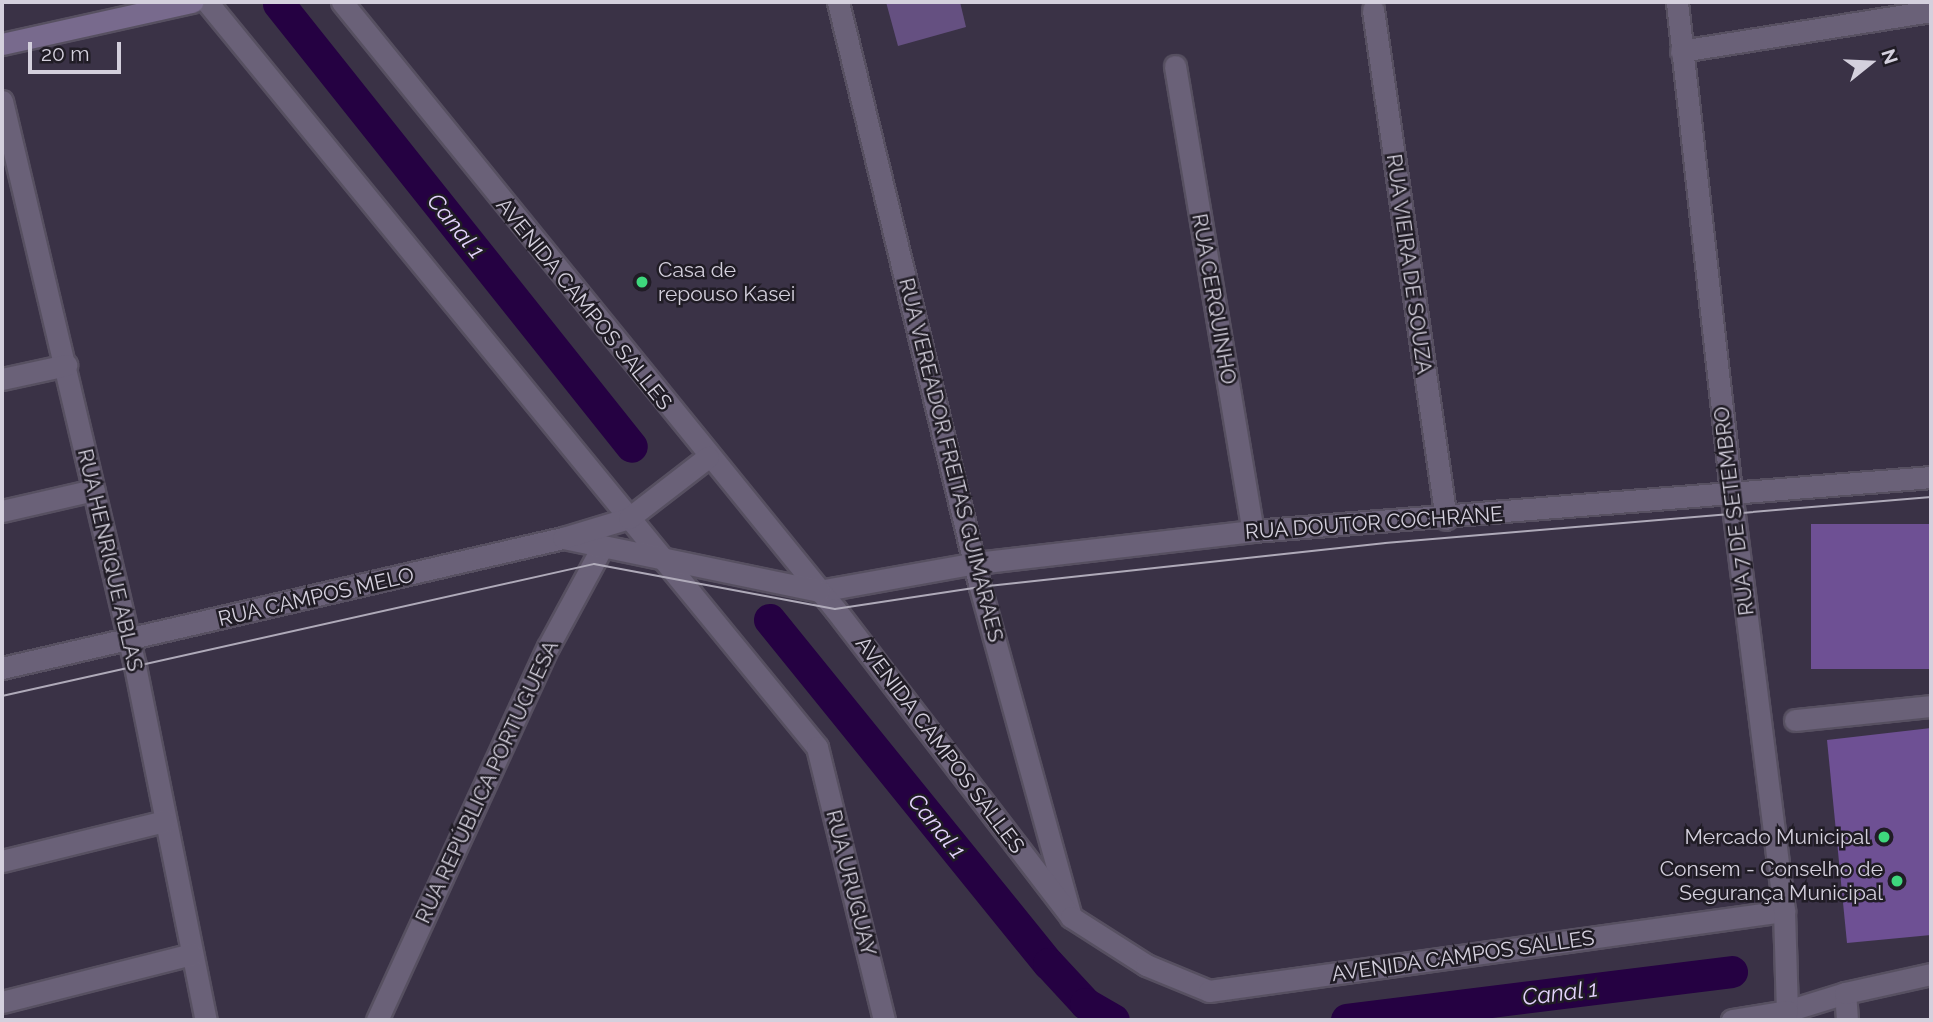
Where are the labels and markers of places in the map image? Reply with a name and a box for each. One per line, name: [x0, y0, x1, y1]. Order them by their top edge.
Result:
place label: Casa de repouso Kasei: [658, 257, 795, 307]
marker: Casa de repouso Kasei: [632, 272, 652, 292]
place label: Mercado Municipal: [1685, 824, 1870, 850]
marker: Mercado Municipal: [1876, 829, 1892, 845]
place label: Consem - Conselho de Segurança Municipal: [1660, 856, 1883, 906]
marker: Consem - Conselho de Segurança Municipal: [1889, 873, 1905, 889]

